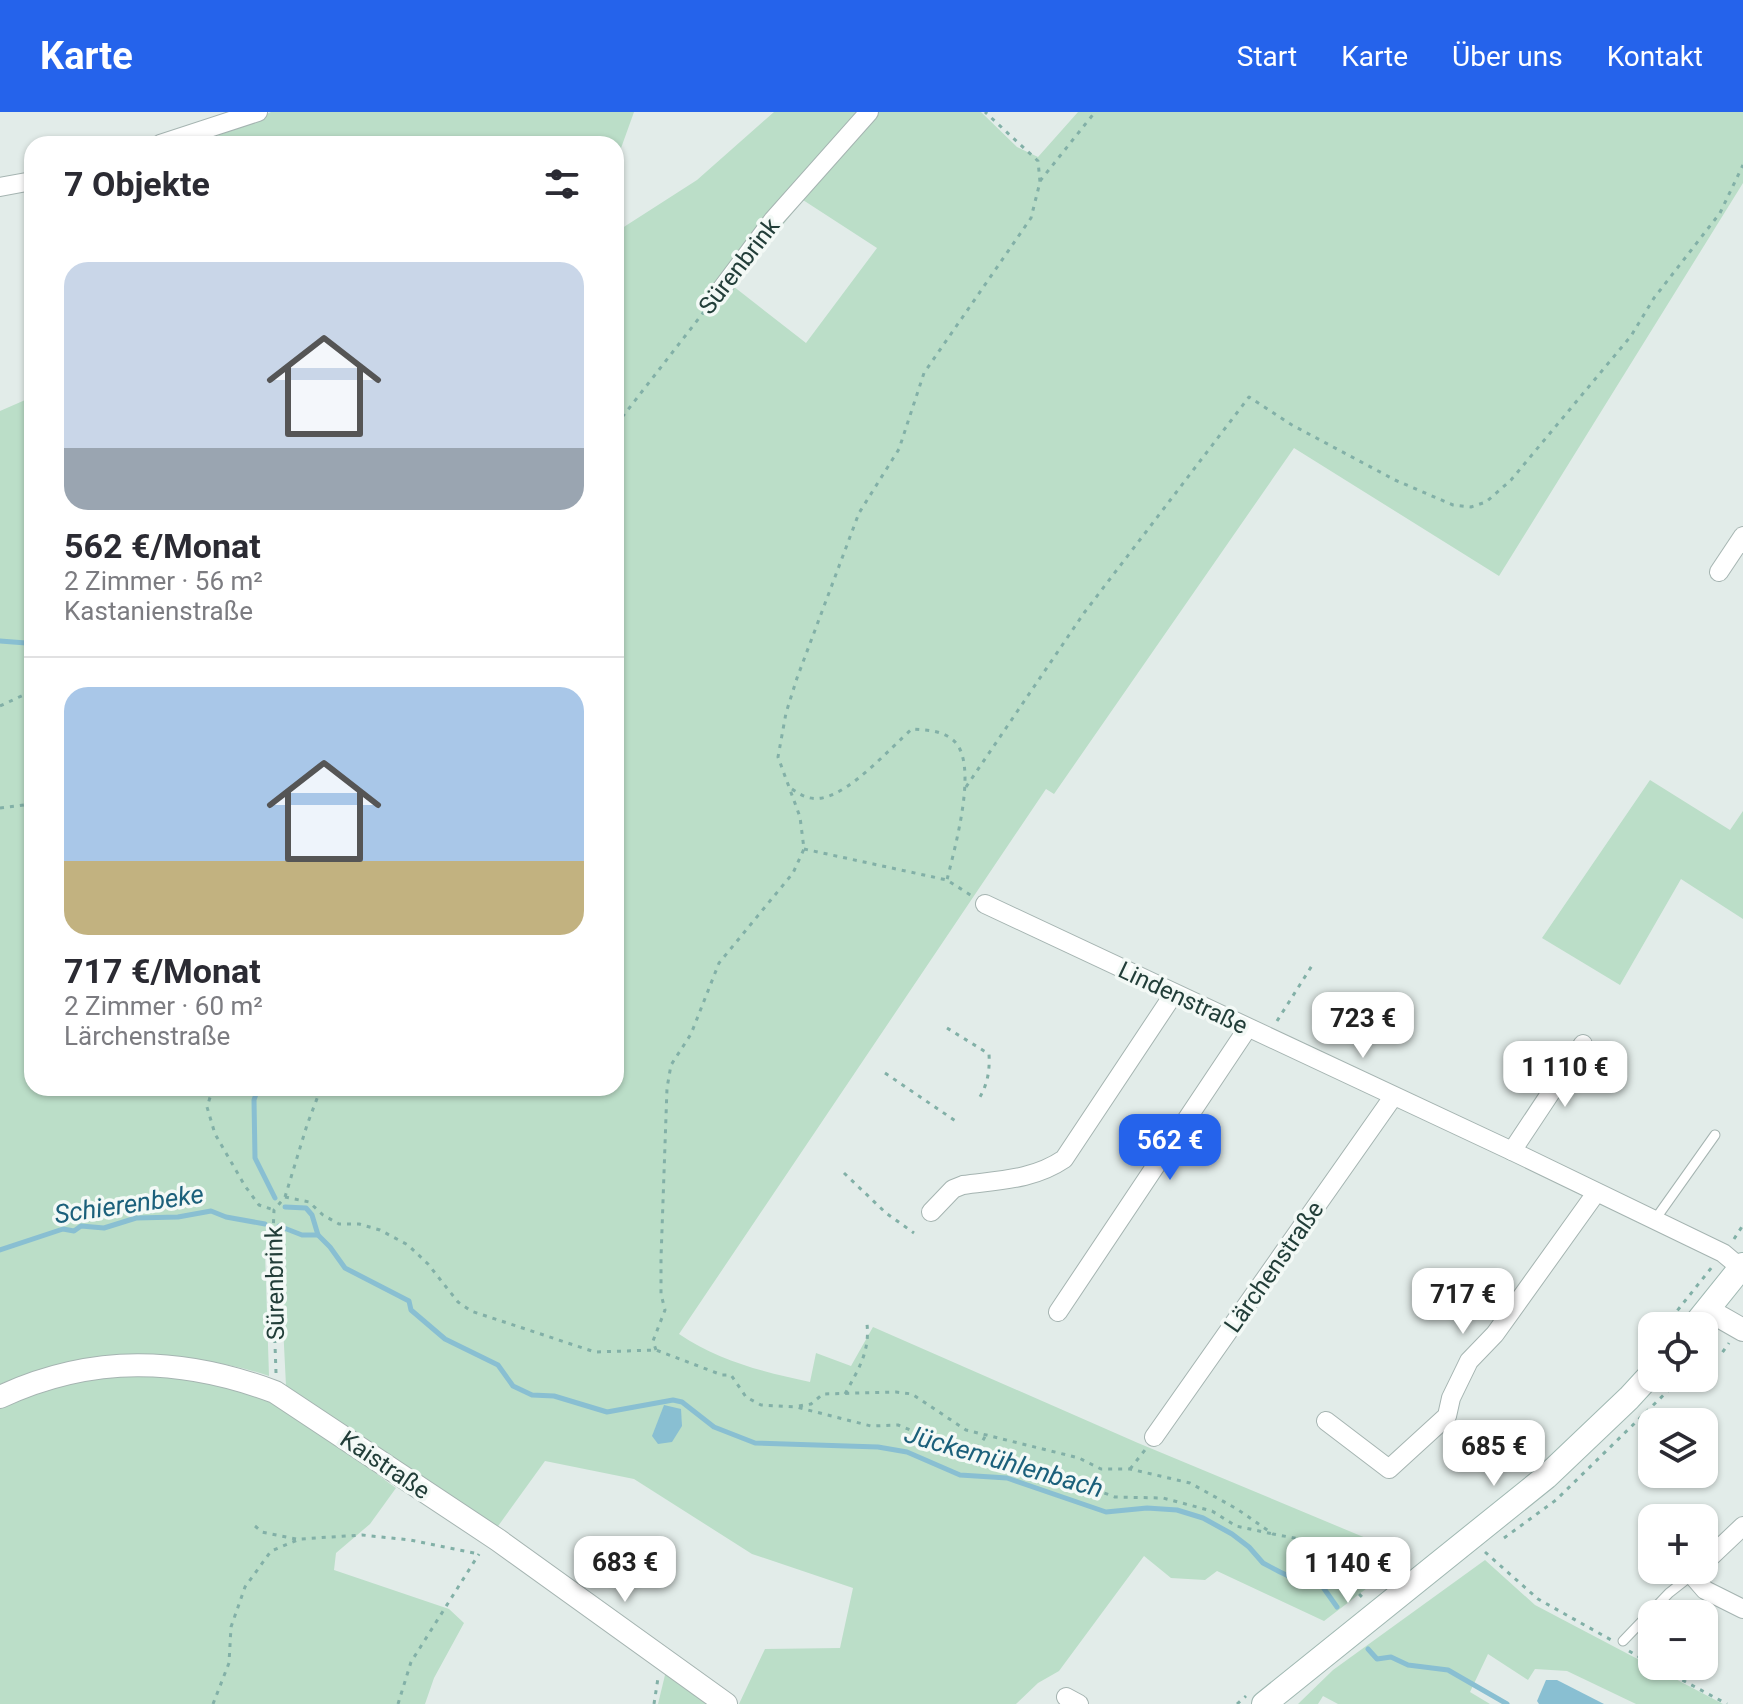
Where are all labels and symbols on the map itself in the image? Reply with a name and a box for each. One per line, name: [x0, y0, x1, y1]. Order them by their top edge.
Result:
street label: Sürenbrink: [693, 212, 786, 320]
street label: Lindenstraße: [1114, 956, 1252, 1040]
pin: 723 €: [1307, 992, 1419, 1060]
pin: 1 110 €: [1491, 1041, 1639, 1109]
pin: 562 €: [1114, 1114, 1226, 1182]
water label: Schierenbeke: [52, 1179, 206, 1229]
street label: Lärchenstraße: [1218, 1196, 1330, 1338]
street label: Sürenbrink: [260, 1225, 290, 1340]
pin: 717 €: [1407, 1268, 1519, 1336]
water label: Jückemühlenbach: [901, 1418, 1107, 1504]
pin: 685 €: [1438, 1420, 1550, 1488]
street label: Kaistraße: [335, 1425, 435, 1505]
pin: 683 €: [569, 1536, 681, 1604]
pin: 1 140 €: [1274, 1537, 1422, 1605]

